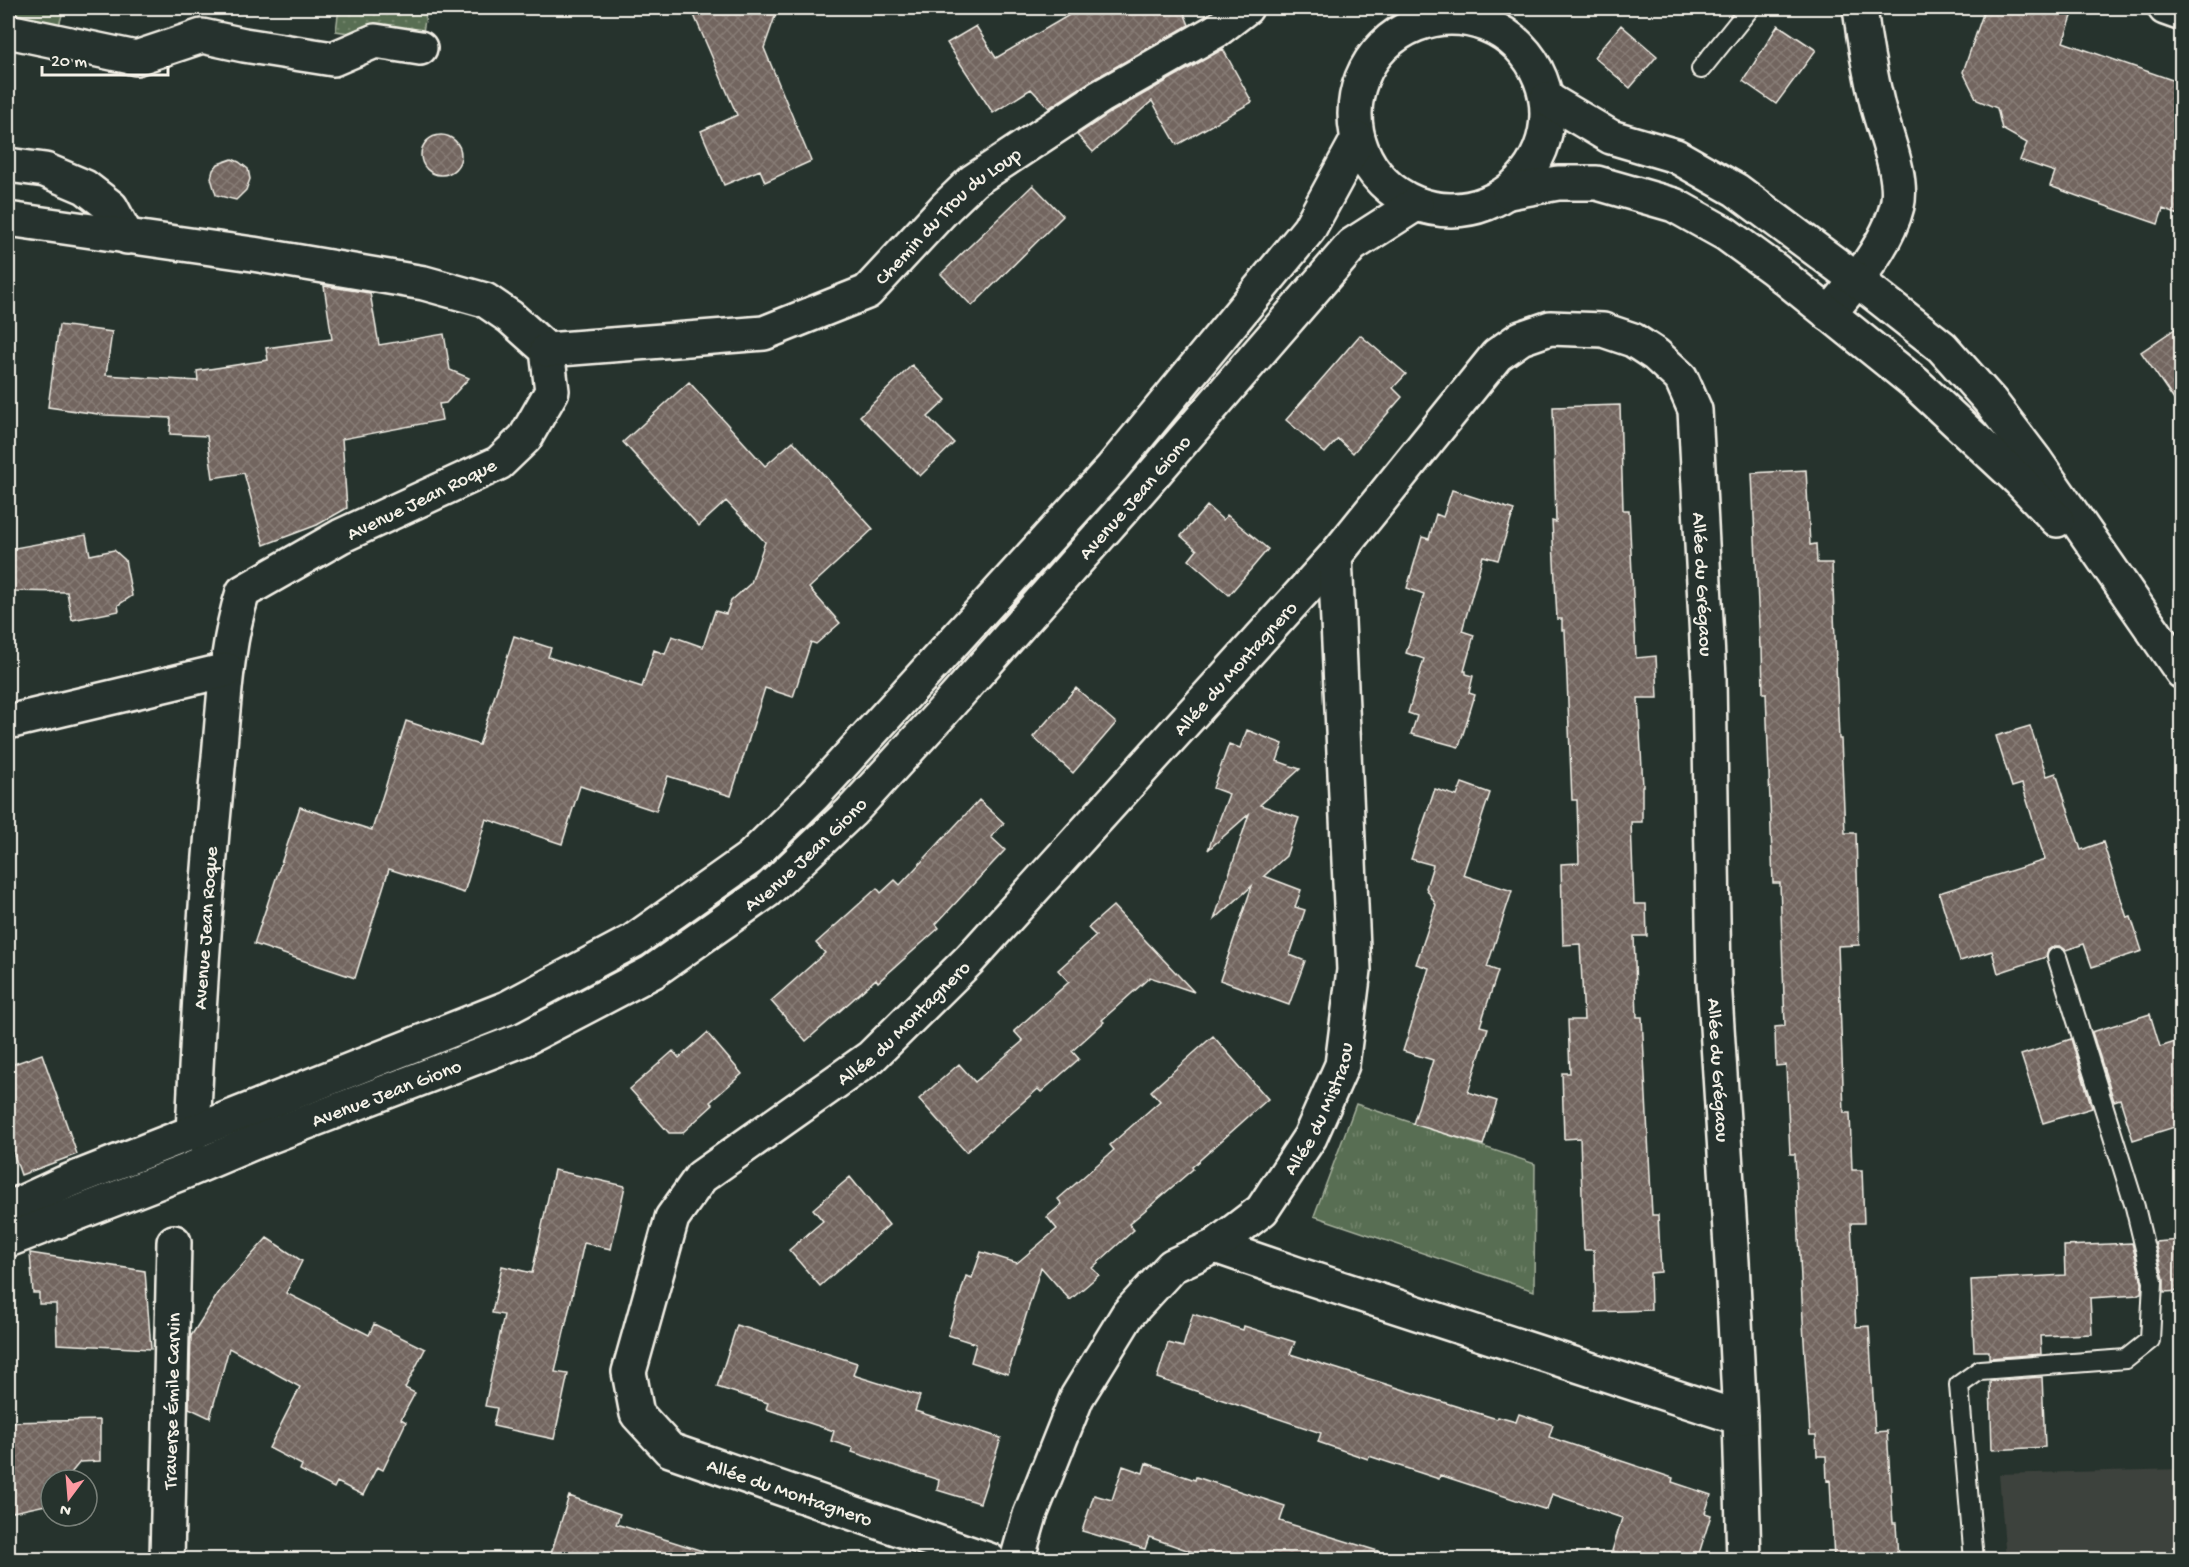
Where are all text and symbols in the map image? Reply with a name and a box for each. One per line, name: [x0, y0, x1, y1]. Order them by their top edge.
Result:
scale bar: [42, 39, 168, 77]
text: 20 m: [51, 52, 87, 73]
street label: Chemin du Trou du Loup: [871, 144, 1027, 291]
street label: Avenue Jean Giono: [1075, 432, 1197, 566]
street label: Avenue Jean Roque: [344, 455, 502, 547]
street label: Allée du Grégaou: [1685, 512, 1716, 658]
street label: Allée du Montagnero: [1170, 598, 1304, 742]
street label: Avenue Jean Giono: [741, 794, 874, 918]
street label: Avenue Jean Roque: [190, 845, 225, 1011]
street label: Allée du Montagnero: [834, 957, 977, 1092]
street label: Allée du Grégaou: [1700, 997, 1732, 1143]
street label: Allée du Mistraou: [1280, 1041, 1360, 1181]
street label: Avenue Jean Giono: [309, 1056, 465, 1134]
street label: Traverse Émile Carvin: [161, 1312, 187, 1491]
street label: Allée du Montagnero: [703, 1455, 875, 1533]
north arrow: [39, 1468, 99, 1528]
text: N: [58, 1498, 73, 1520]

